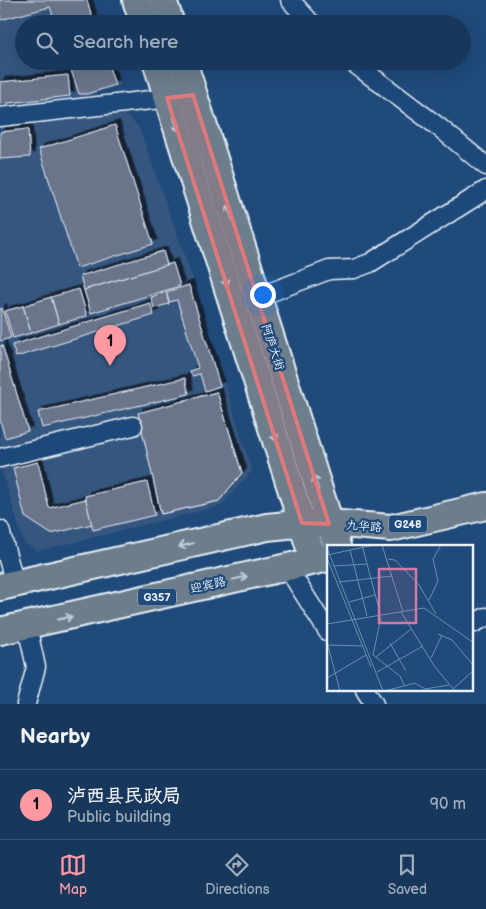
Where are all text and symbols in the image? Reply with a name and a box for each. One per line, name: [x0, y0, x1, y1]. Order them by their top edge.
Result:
search box: [15, 15, 471, 70]
icon: search: [33, 29, 61, 57]
text: Search here: [73, 31, 178, 54]
one-way arrow: [171, 116, 181, 132]
one-way arrow: [225, 204, 235, 220]
one-way arrow: [220, 271, 230, 287]
your location: [250, 282, 276, 308]
street label: 阿庐大街: [258, 322, 287, 372]
pin: 1: [94, 325, 126, 366]
one-way arrow: [270, 426, 279, 442]
one-way arrow: [311, 476, 321, 492]
road number: G248: [389, 516, 427, 532]
street label: 九华路: [345, 518, 382, 535]
one-way arrow: [178, 541, 194, 550]
inset map: [327, 545, 474, 692]
one-way arrow: [232, 573, 248, 582]
street label: 迎宾路: [189, 574, 227, 597]
road number: G357: [138, 588, 176, 606]
one-way arrow: [56, 613, 72, 622]
text: Nearby: [20, 724, 90, 749]
text: 泸西县民政局: [67, 785, 181, 808]
text: 1: [33, 795, 39, 814]
text: 90 m: [430, 795, 466, 814]
text: Public building: [67, 808, 171, 827]
tab: Map: [59, 851, 87, 898]
tab: Directions: [205, 851, 270, 898]
tab: Saved: [388, 851, 427, 898]

